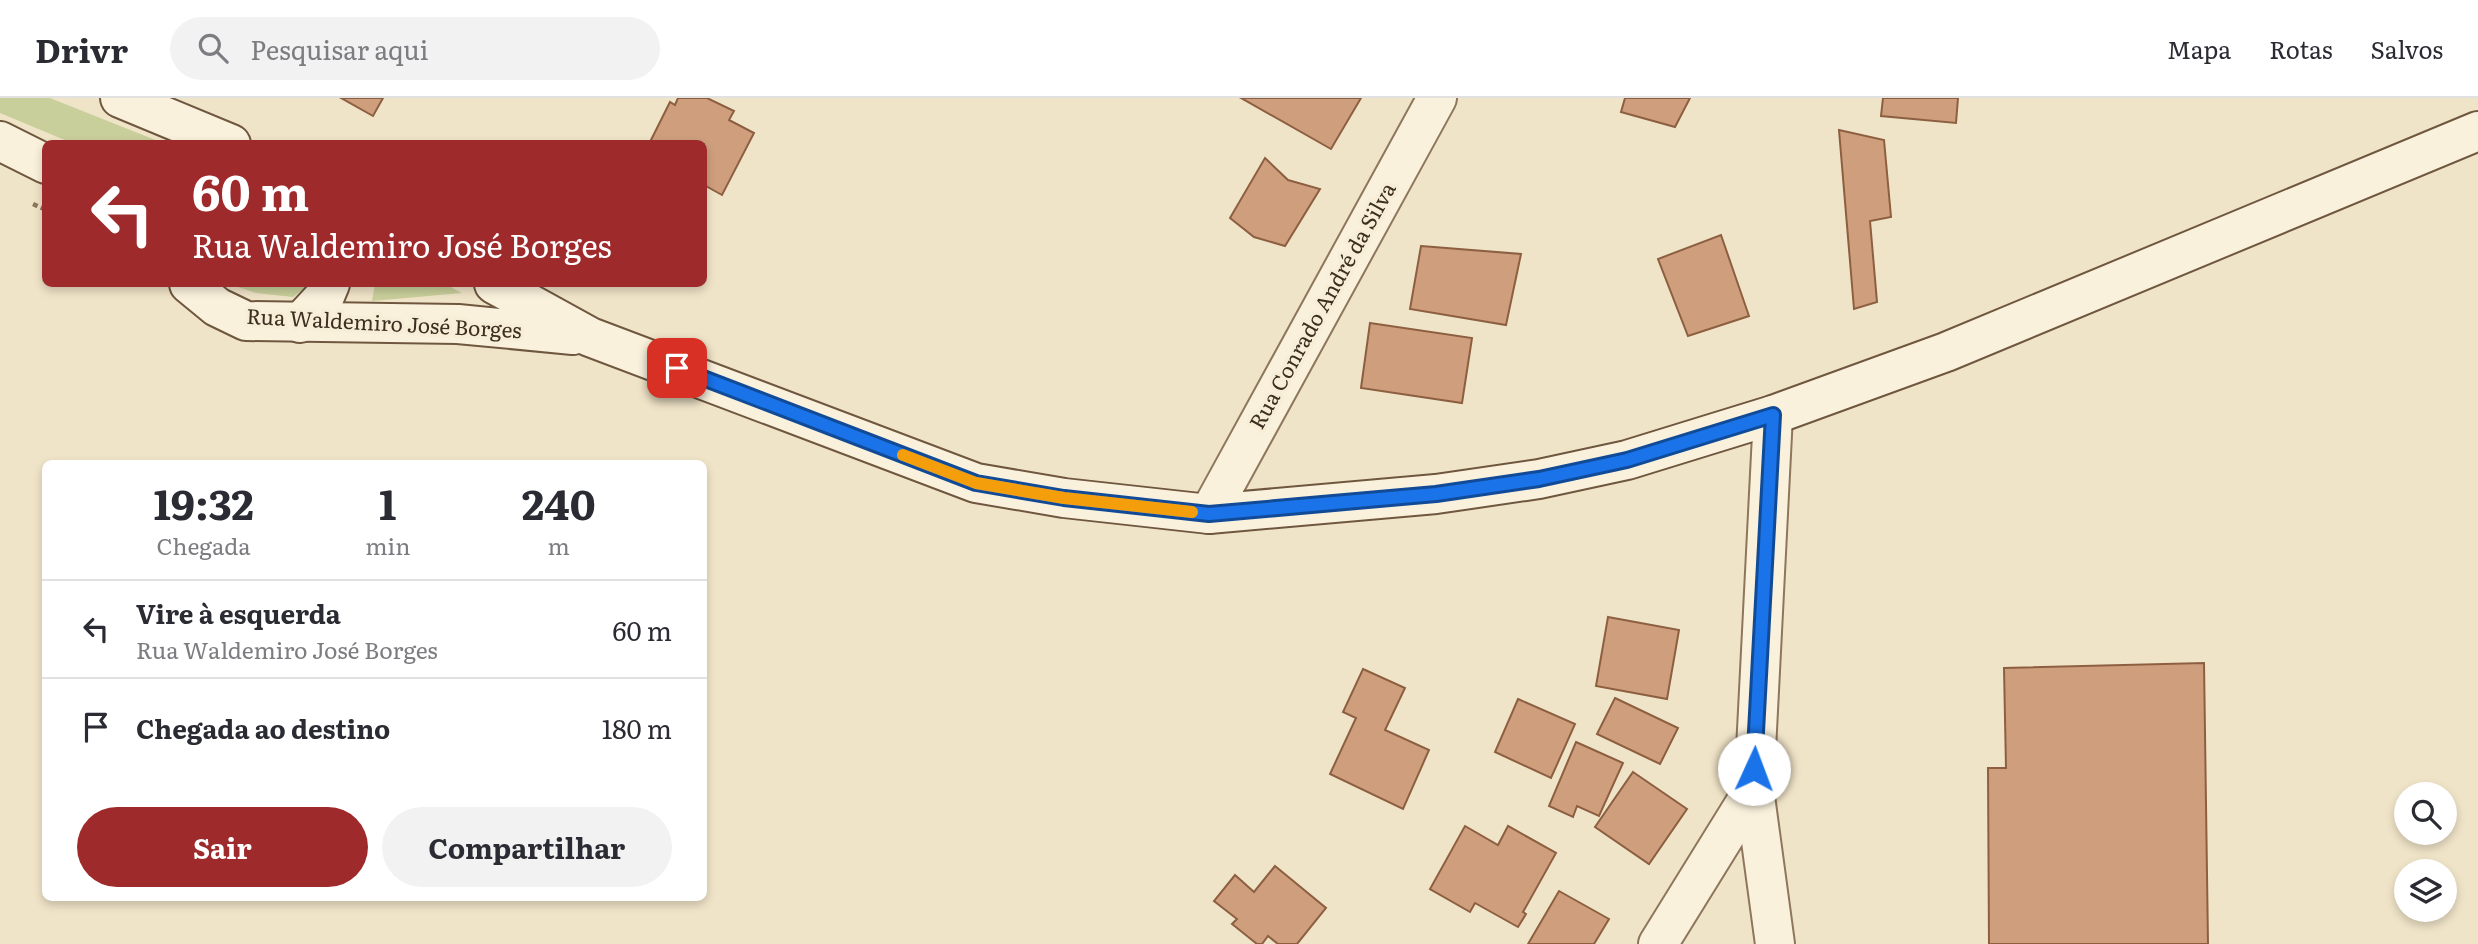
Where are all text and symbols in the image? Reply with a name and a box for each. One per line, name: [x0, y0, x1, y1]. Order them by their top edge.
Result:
search box: [170, 17, 660, 80]
text: Drivr: [35, 24, 128, 73]
icon: search: [194, 29, 232, 67]
text: Pesquisar aqui: [250, 29, 429, 68]
text: Mapa: [2167, 31, 2231, 66]
text: Rotas: [2269, 31, 2333, 66]
text: Salvos: [2371, 31, 2443, 66]
text: 60 m: [192, 153, 309, 226]
icon: left: [77, 168, 168, 259]
street label: Rua Conrado André da Silva: [1240, 175, 1402, 434]
text: Rua Waldemiro José Borges: [192, 220, 612, 268]
street label: Rua Waldemiro José Borges: [246, 299, 523, 344]
pin: [647, 338, 707, 398]
icon: arrive: [658, 349, 696, 387]
text: 19:32: [153, 471, 254, 533]
text: 1: [379, 471, 396, 533]
text: 240: [522, 471, 596, 533]
text: Chegada: [156, 528, 251, 562]
text: min: [365, 528, 410, 562]
text: m: [548, 528, 570, 562]
text: Vire à esquerda: [136, 593, 341, 632]
icon: left: [77, 610, 115, 648]
text: 60 m: [613, 610, 672, 649]
text: Rua Waldemiro José Borges: [136, 632, 438, 666]
icon: arrive: [77, 708, 115, 746]
text: Chegada ao destino: [136, 708, 390, 747]
text: 180 m: [602, 708, 672, 747]
position arrow: [1717, 732, 1791, 806]
map controls: [2394, 782, 2457, 922]
button: search: [2394, 782, 2457, 845]
button: Sair: [77, 807, 368, 887]
button: Compartilhar: [382, 807, 672, 887]
button: layers: [2394, 859, 2457, 922]

